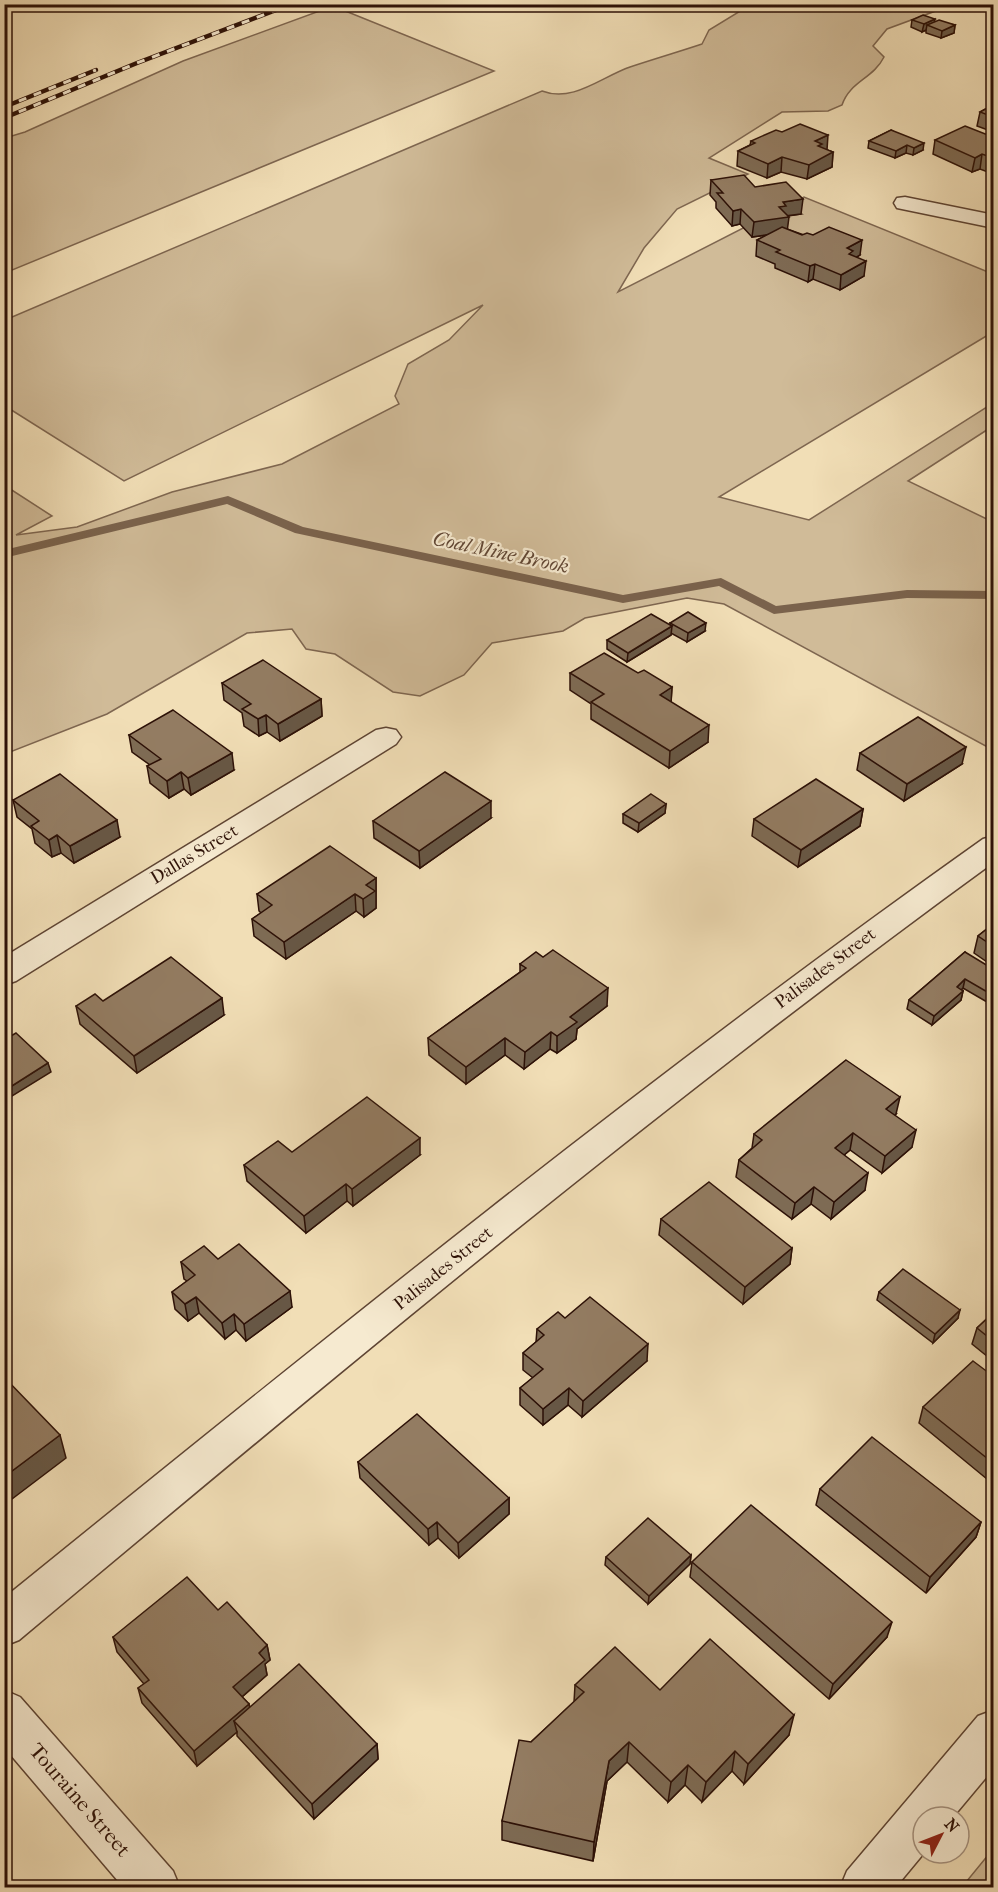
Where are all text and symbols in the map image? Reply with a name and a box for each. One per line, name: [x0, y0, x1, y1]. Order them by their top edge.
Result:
water label: Coal Mine Brook: [431, 527, 571, 578]
street label: Dallas Street: [147, 820, 242, 889]
street label: Palisades Street: [771, 923, 880, 1013]
street label: Palisades Street: [390, 1222, 497, 1315]
street label: Touraine Street: [24, 1739, 136, 1862]
north arrow: [911, 1805, 971, 1865]
text: N: [941, 1814, 963, 1837]

